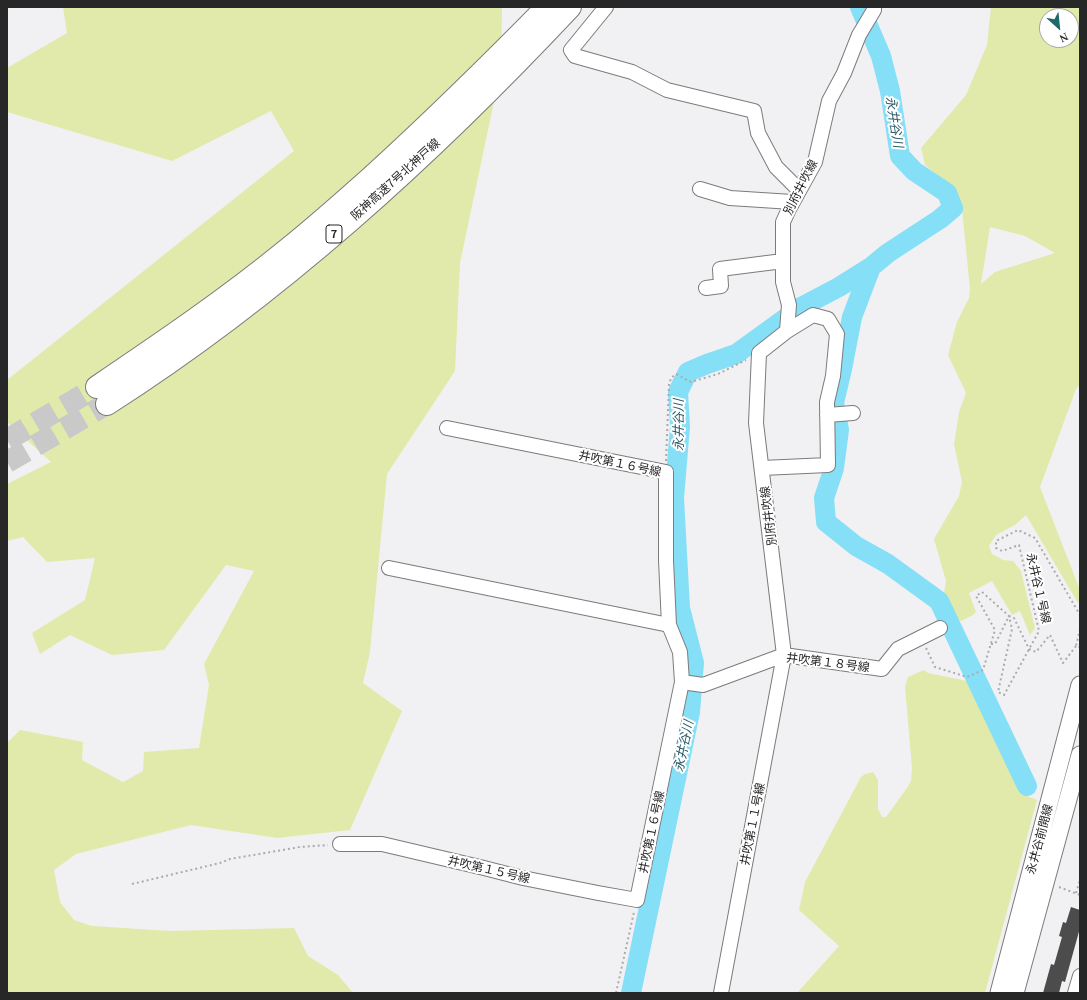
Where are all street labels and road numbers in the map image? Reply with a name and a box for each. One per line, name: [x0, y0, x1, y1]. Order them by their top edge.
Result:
street label: 阪神高速7号北神戸線: [348, 135, 442, 223]
street label: 別府井吹線: [780, 157, 820, 217]
road number: 7: [326, 225, 342, 243]
street label: 井吹第１６号線: [577, 447, 663, 479]
street label: 別府井吹線: [757, 485, 779, 547]
street label: 永井谷１号線: [1024, 551, 1054, 625]
street label: 井吹第１８号線: [785, 650, 871, 674]
street label: 井吹第１１号線: [737, 781, 767, 867]
street label: 井吹第１６号線: [635, 789, 667, 875]
street label: 永井谷前開線: [1023, 802, 1055, 876]
street label: 井吹第１５号線: [446, 853, 532, 885]

